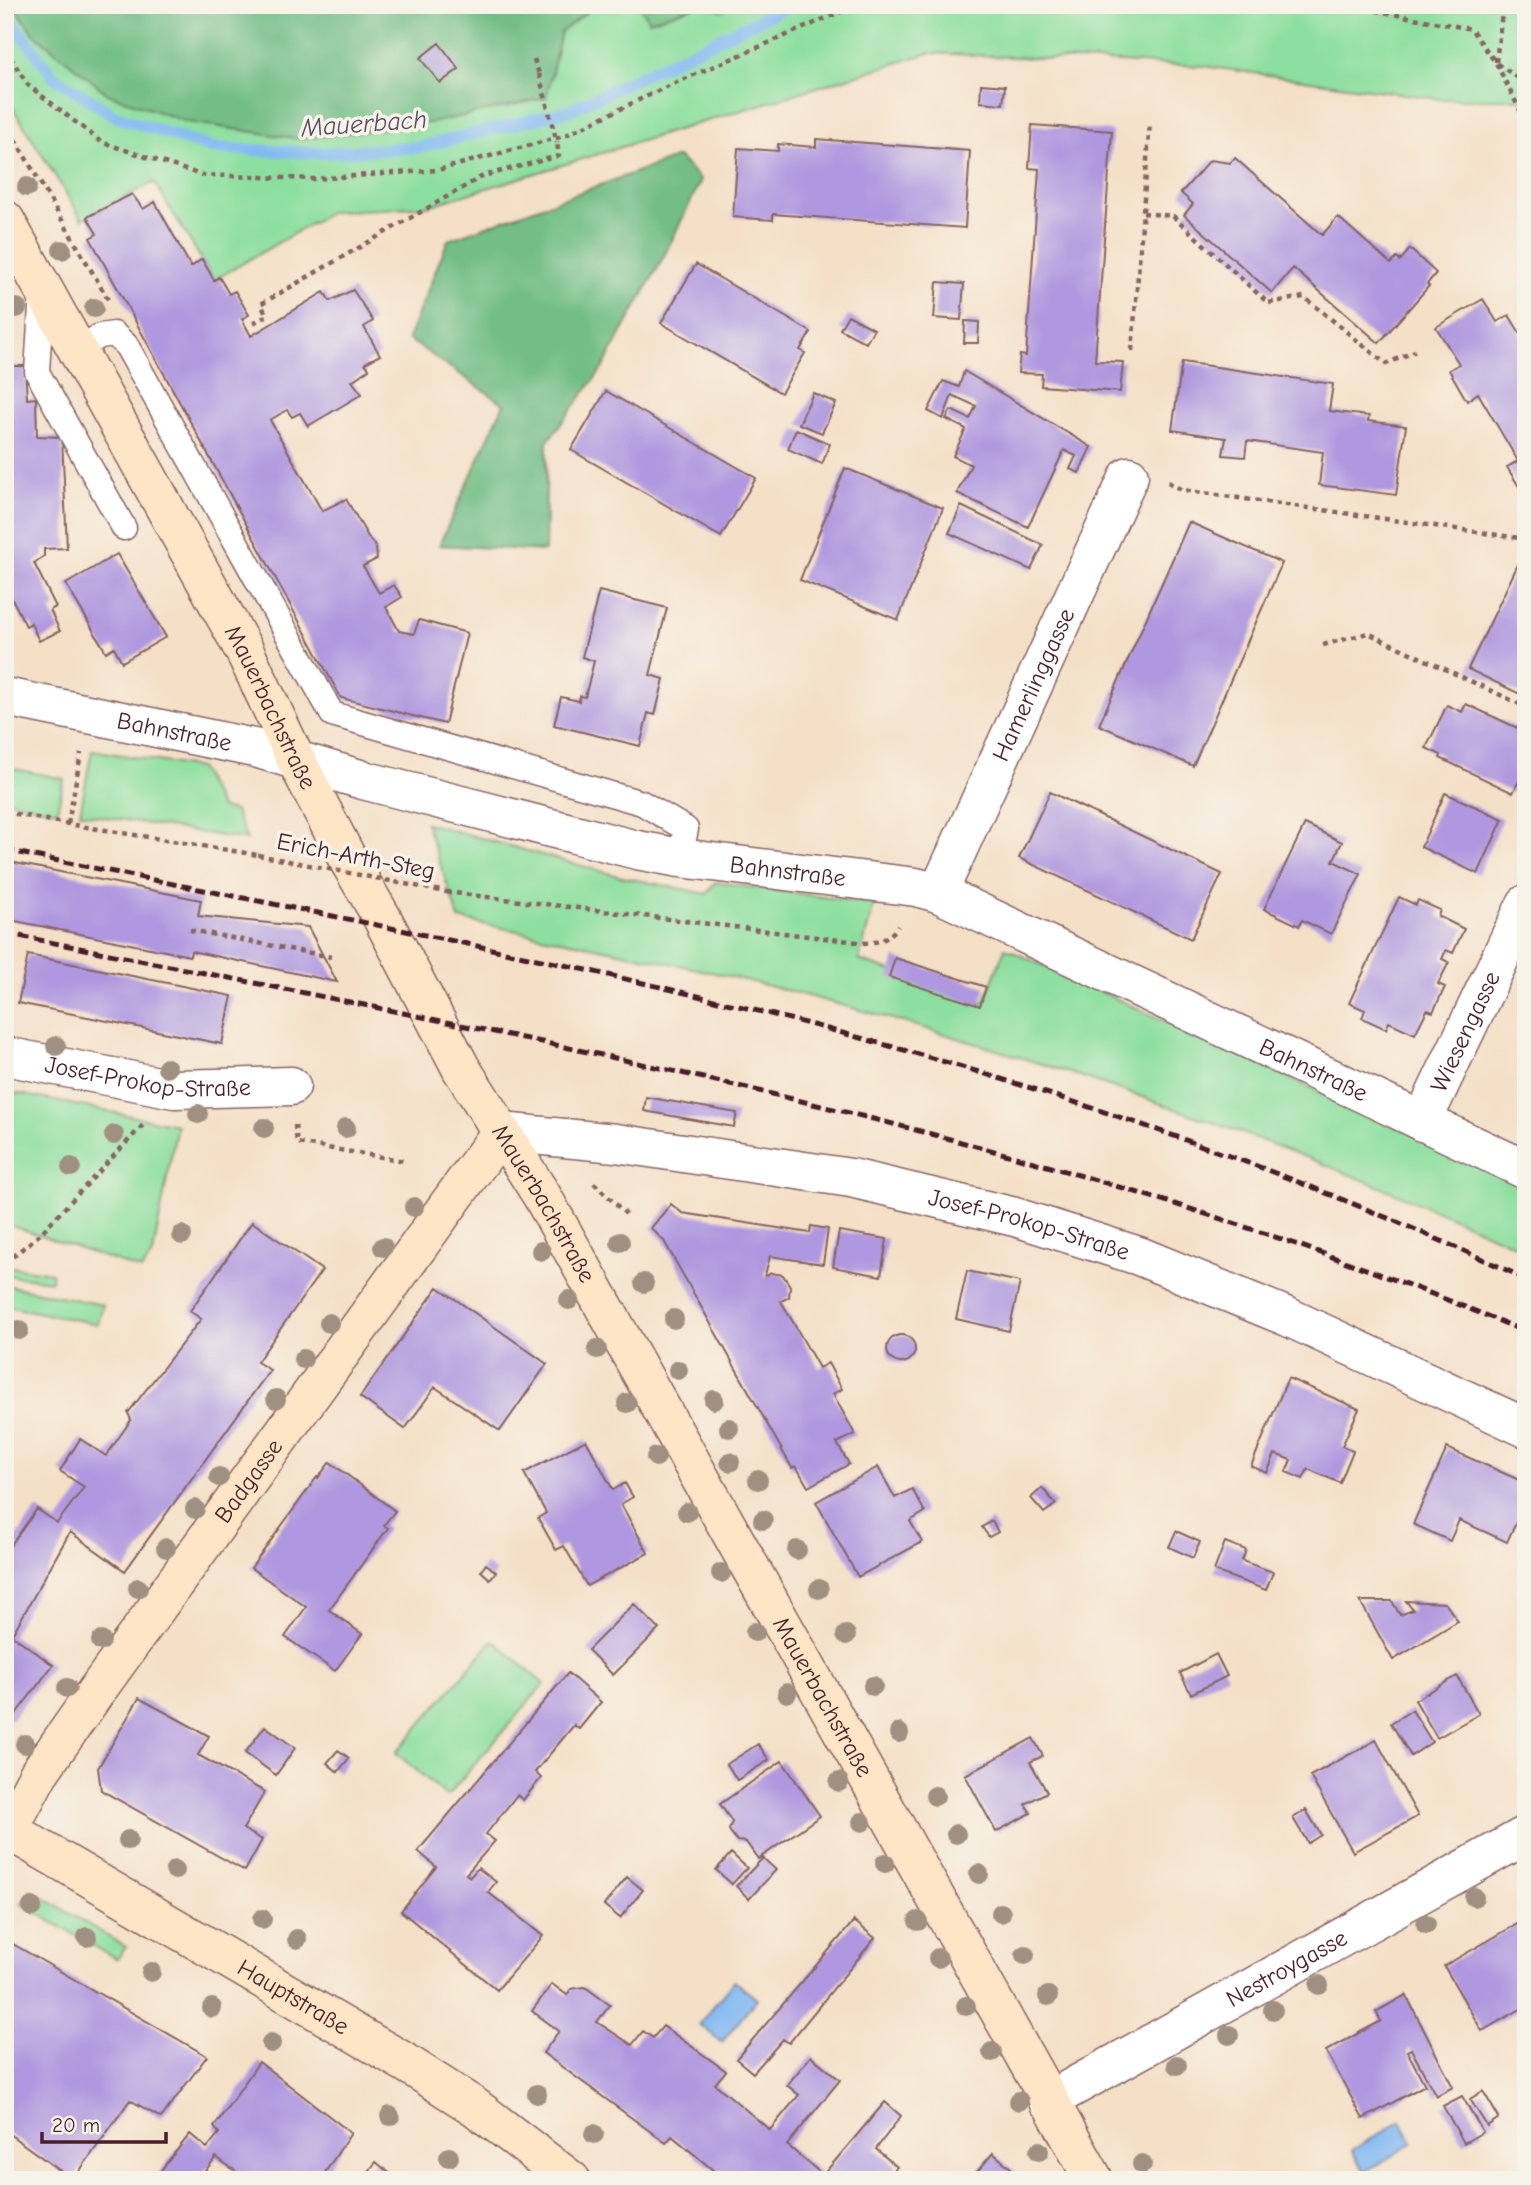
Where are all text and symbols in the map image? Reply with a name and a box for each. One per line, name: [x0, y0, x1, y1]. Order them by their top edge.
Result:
water label: Mauerbach: [299, 105, 428, 143]
street label: Hamerlinggasse: [986, 604, 1080, 766]
street label: Mauerbachstraße: [219, 620, 323, 794]
street label: Bahnstraße: [115, 706, 234, 757]
street label: Erich-Arth-Steg: [275, 827, 437, 885]
street label: Bahnstraße: [728, 850, 847, 892]
street label: Wiesengasse: [1424, 967, 1506, 1097]
street label: Bahnstraße: [1255, 1032, 1372, 1107]
street label: Josef-Prokop-Straße: [43, 1050, 251, 1103]
street label: Mauerbachstraße: [486, 1119, 602, 1287]
street label: Josef-Prokop-Straße: [926, 1183, 1133, 1266]
street label: Badgasse: [209, 1433, 288, 1528]
street label: Mauerbachstraße: [767, 1612, 879, 1782]
street label: Nestroygasse: [1221, 1923, 1352, 2013]
street label: Hauptstraße: [232, 1953, 354, 2040]
scale bar: [42, 2101, 166, 2145]
text: 20 m: [52, 2113, 100, 2137]

